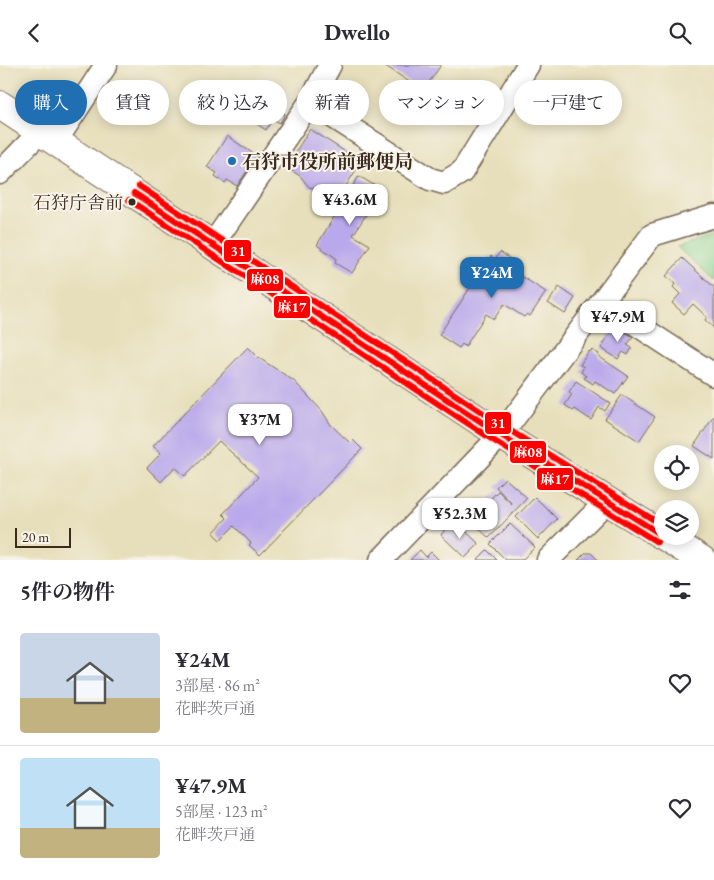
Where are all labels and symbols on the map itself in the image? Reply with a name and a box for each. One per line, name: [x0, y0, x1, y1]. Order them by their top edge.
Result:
place label: 石狩市役所前郵便局: [242, 149, 413, 174]
marker: 石狩市役所前郵便局: [226, 155, 238, 167]
pin: ¥43.6M: [309, 184, 391, 226]
place label: 石狩庁舎前: [33, 191, 123, 214]
marker: 石狩庁舎前: [127, 197, 137, 207]
line badge: 31: [223, 239, 252, 263]
text: 31: [231, 242, 245, 260]
pin: ¥24M: [462, 257, 522, 299]
line badge: 麻08: [246, 268, 284, 292]
text: 麻08: [251, 270, 279, 288]
line badge: 麻17: [273, 295, 311, 319]
text: 麻17: [278, 298, 307, 316]
pin: ¥47.9M: [577, 301, 659, 343]
pin: ¥37M: [230, 403, 290, 446]
line badge: 31: [484, 411, 512, 435]
text: 31: [491, 414, 505, 432]
line badge: 麻08: [509, 440, 547, 464]
text: 麻08: [514, 443, 542, 461]
line badge: 麻17: [536, 467, 574, 491]
text: 麻17: [541, 470, 570, 488]
pin: ¥52.3M: [419, 497, 501, 540]
scale bar: [15, 525, 71, 548]

